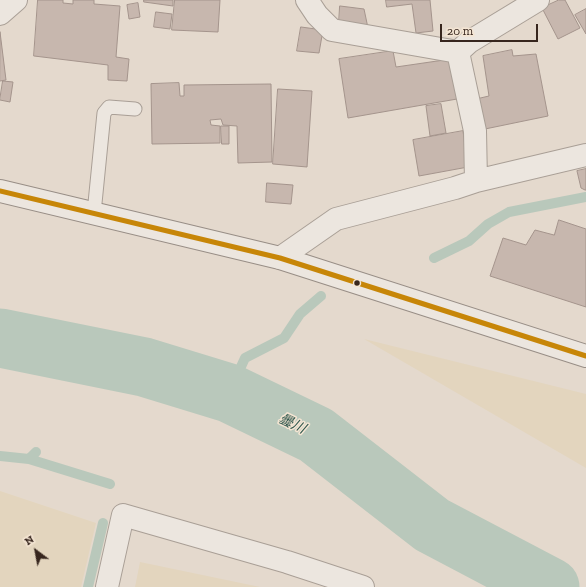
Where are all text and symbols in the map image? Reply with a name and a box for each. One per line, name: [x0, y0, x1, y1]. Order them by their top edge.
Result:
scale bar: [442, 16, 540, 42]
text: 20 m: [447, 24, 473, 38]
unlabelled marker: [352, 278, 362, 288]
water label: 曇川: [276, 410, 308, 438]
north arrow: [16, 531, 56, 571]
text: N: [22, 533, 36, 548]

